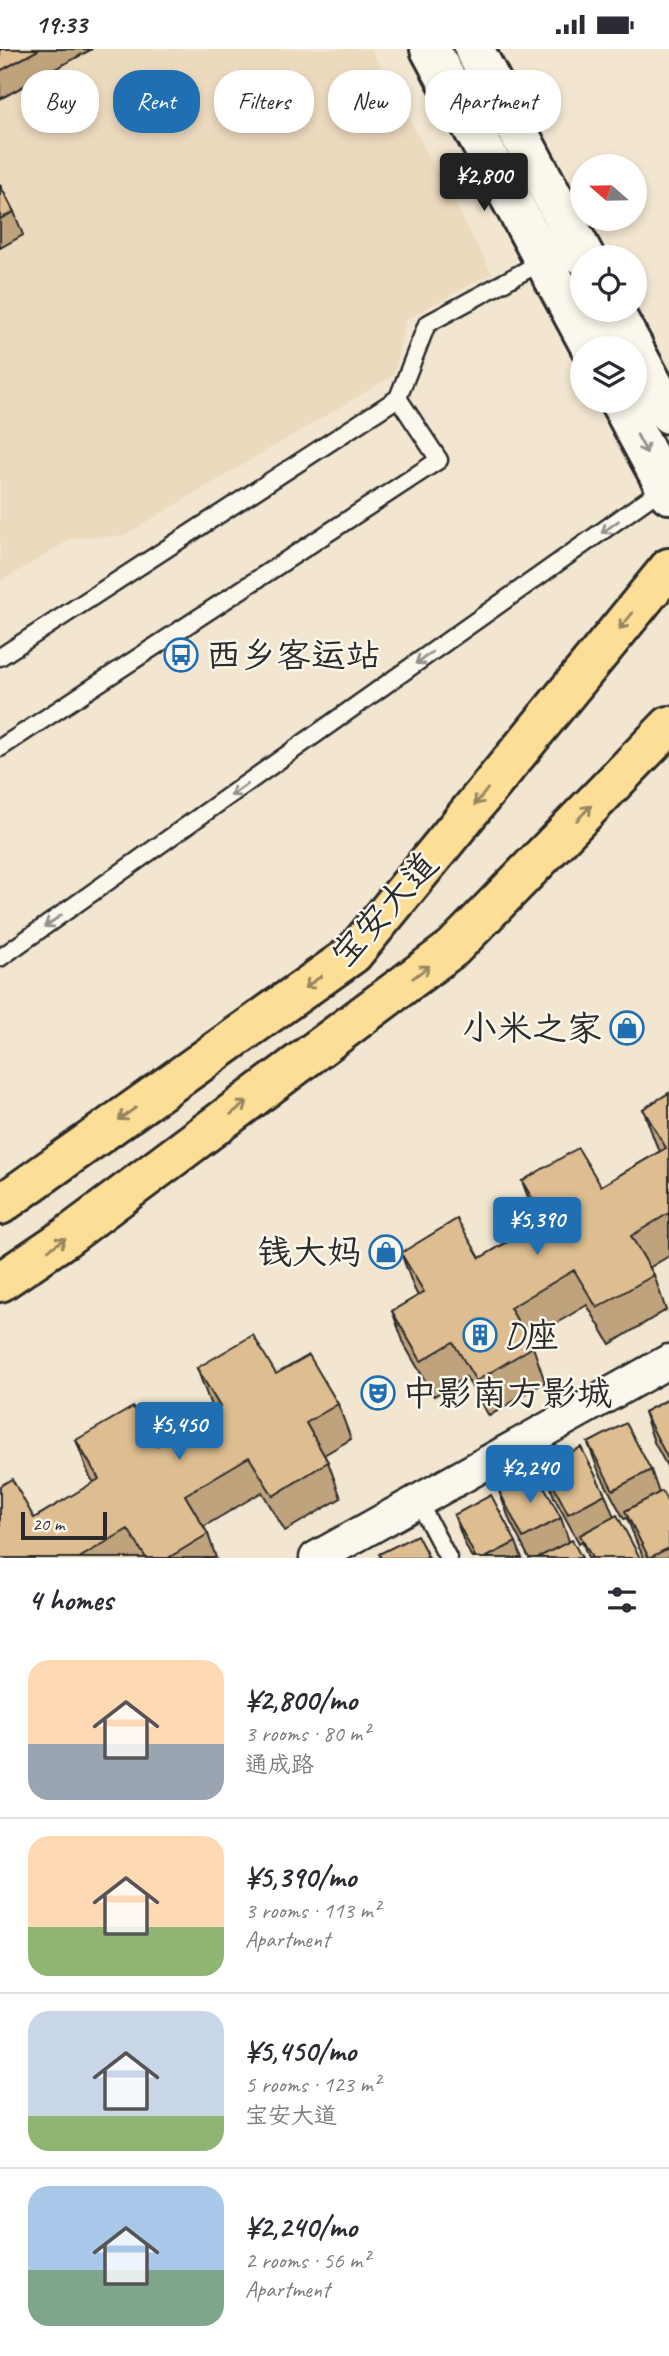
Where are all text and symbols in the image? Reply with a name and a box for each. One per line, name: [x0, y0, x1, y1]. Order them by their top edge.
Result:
text: 19:33: [35, 8, 87, 41]
chip: Buy: [21, 70, 99, 133]
chip: Rent: [113, 70, 200, 133]
chip: Filters: [214, 70, 314, 133]
chip: New: [328, 70, 411, 133]
chip: Apartment: [425, 70, 561, 133]
pin: ¥2,800: [427, 153, 541, 213]
north arrow: [570, 154, 648, 231]
map controls: [570, 154, 647, 413]
text: ¥2,800: [456, 161, 512, 190]
button: locate: [570, 245, 647, 322]
button: layers: [570, 336, 647, 413]
one-way arrow: [635, 433, 649, 453]
one-way arrow: [601, 520, 620, 534]
one-way arrow: [618, 612, 633, 630]
place label: 西乡客运站: [206, 633, 381, 678]
bus stop icon: 西乡客运站: [162, 636, 200, 674]
one-way arrow: [415, 651, 434, 665]
one-way arrow: [230, 783, 249, 797]
one-way arrow: [474, 787, 489, 805]
one-way arrow: [576, 805, 593, 822]
street label: 宝安大道: [321, 842, 448, 976]
one-way arrow: [44, 914, 63, 928]
one-way arrow: [412, 964, 430, 979]
one-way arrow: [304, 975, 323, 989]
place label: 小米之家: [462, 1006, 602, 1051]
shop icon: 小米之家: [608, 1009, 646, 1047]
one-way arrow: [229, 1100, 248, 1115]
one-way arrow: [118, 1107, 137, 1121]
pin: ¥5,390: [480, 1197, 594, 1257]
text: ¥5,390: [509, 1205, 565, 1234]
place label: 钱大妈: [257, 1230, 362, 1275]
shop icon: 钱大妈: [367, 1233, 405, 1271]
one-way arrow: [47, 1236, 66, 1251]
place label: D座: [504, 1313, 559, 1358]
building icon: D座: [461, 1316, 499, 1354]
place label: 中影南方影城: [402, 1371, 612, 1416]
theatre icon: 中影南方影城: [359, 1374, 397, 1412]
pin: ¥5,450: [122, 1403, 236, 1462]
text: ¥5,450: [151, 1410, 207, 1439]
pin: ¥2,240: [473, 1445, 587, 1505]
text: ¥2,240: [502, 1453, 558, 1482]
scale bar: [21, 1509, 107, 1541]
text: 20 m: [32, 1512, 64, 1536]
text: 4 homes: [28, 1581, 113, 1619]
icon: filters: [603, 1581, 641, 1619]
text: ¥2,800/mo: [245, 1681, 357, 1719]
icon: home: [84, 1688, 168, 1772]
text: 3 rooms · 80 m²: [245, 1719, 369, 1748]
text: 通成路: [245, 1750, 314, 1779]
text: ¥5,390/mo: [245, 1858, 356, 1896]
icon: home: [84, 1864, 168, 1948]
text: 3 rooms · 113 m²: [245, 1896, 380, 1925]
text: Apartment: [245, 1925, 330, 1954]
text: ¥5,450/mo: [245, 2032, 356, 2070]
icon: home: [84, 2039, 168, 2123]
text: 5 rooms · 123 m²: [245, 2070, 380, 2099]
text: 宝安大道: [245, 2101, 337, 2130]
text: ¥2,240/mo: [245, 2208, 357, 2246]
icon: home: [84, 2214, 168, 2298]
text: 2 rooms · 56 m²: [245, 2246, 369, 2275]
text: Apartment: [245, 2275, 330, 2304]

